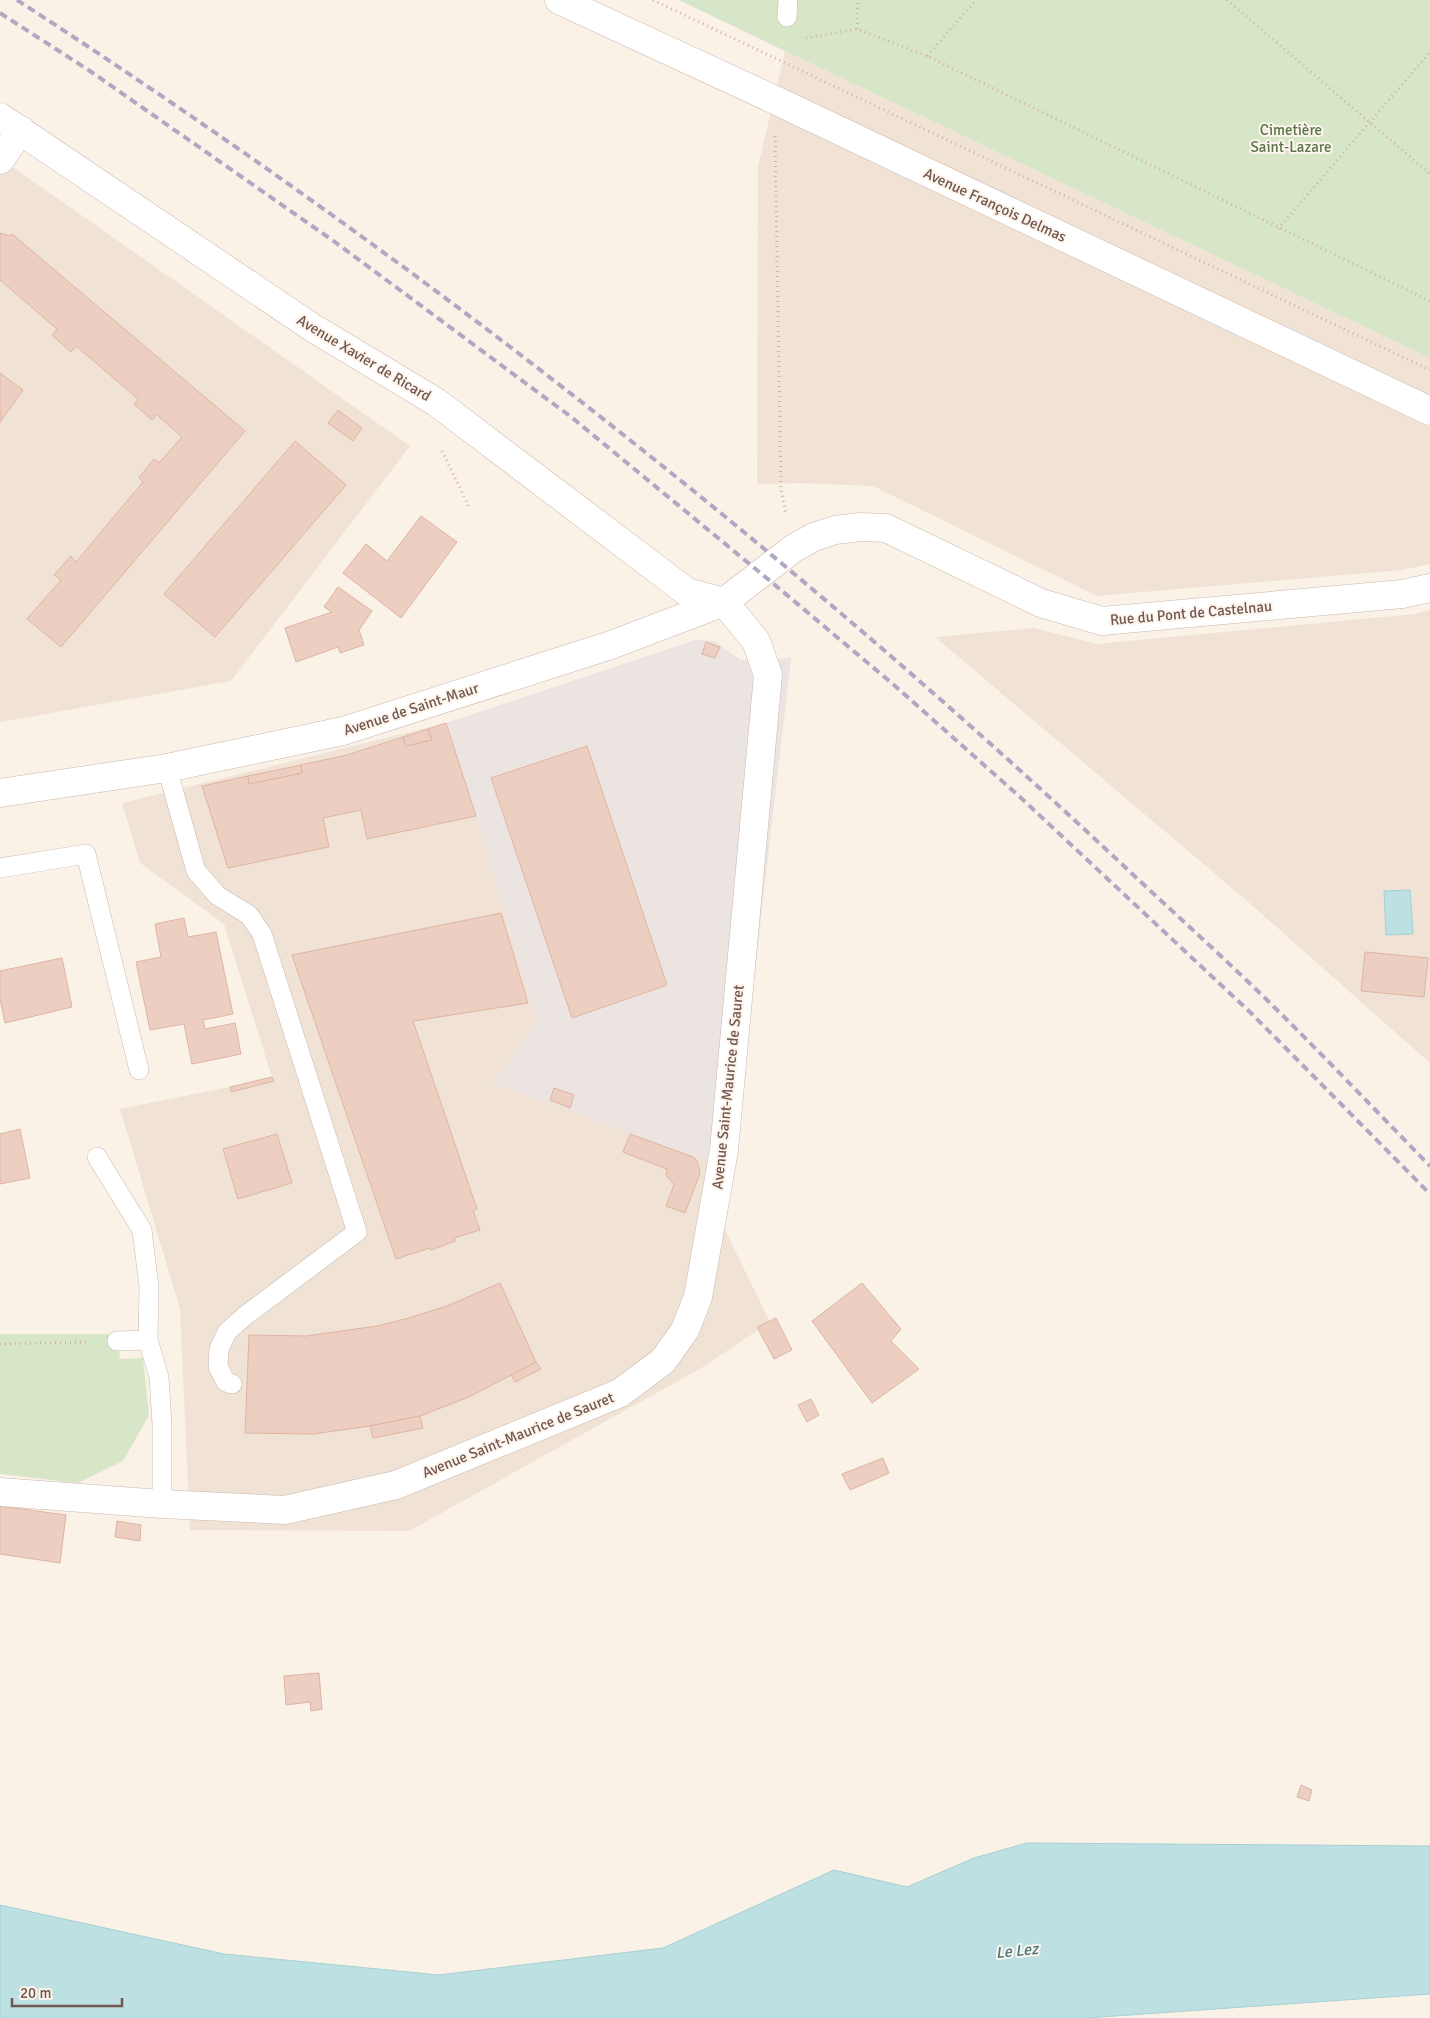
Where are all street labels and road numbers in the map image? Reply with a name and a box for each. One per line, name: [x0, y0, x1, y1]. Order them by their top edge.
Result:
street label: Avenue François Delmas: [921, 164, 1070, 246]
street label: Avenue Xavier de Ricard: [294, 311, 434, 405]
street label: Rue du Pont de Castelnau: [1109, 597, 1273, 629]
street label: Avenue de Saint-Maur: [341, 678, 481, 739]
street label: Avenue Saint-Maurice de Sauret: [708, 984, 748, 1190]
street label: Avenue Saint-Maurice de Sauret: [419, 1388, 617, 1482]

